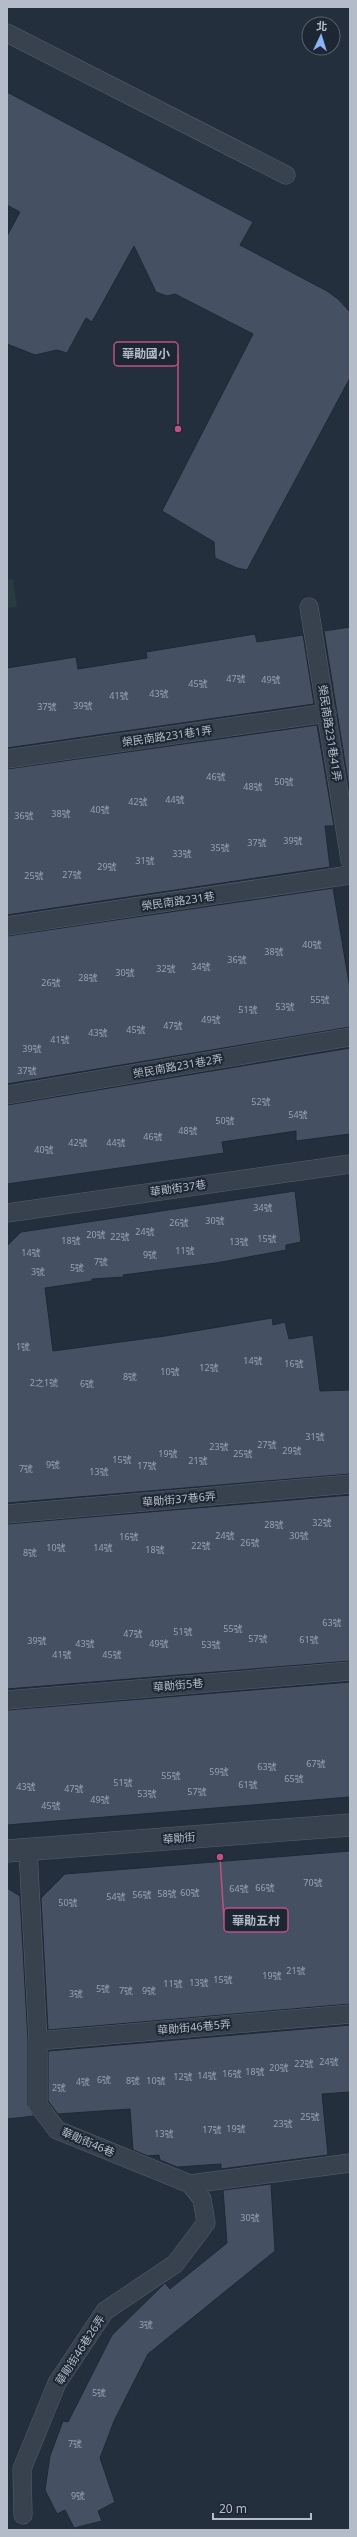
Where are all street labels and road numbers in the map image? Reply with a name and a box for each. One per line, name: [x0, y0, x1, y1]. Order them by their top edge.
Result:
street label: 榮民南路231巷41弄: [315, 684, 346, 782]
street label: 榮民南路231巷1弄: [121, 722, 213, 749]
street label: 榮民南路231巷: [140, 888, 216, 913]
street label: 榮民南路231巷2弄: [132, 1050, 224, 1081]
street label: 華勛街37巷: [149, 1176, 207, 1199]
street label: 華勛街37巷6弄: [141, 1488, 216, 1509]
street label: 華勛街5巷: [152, 1675, 204, 1694]
street label: 華勛街: [162, 1829, 196, 1846]
street label: 華勛街46巷5弄: [156, 2016, 231, 2037]
street label: 華勛街46巷: [59, 2124, 117, 2160]
street label: 華勛街46巷26弄: [51, 2312, 108, 2387]

